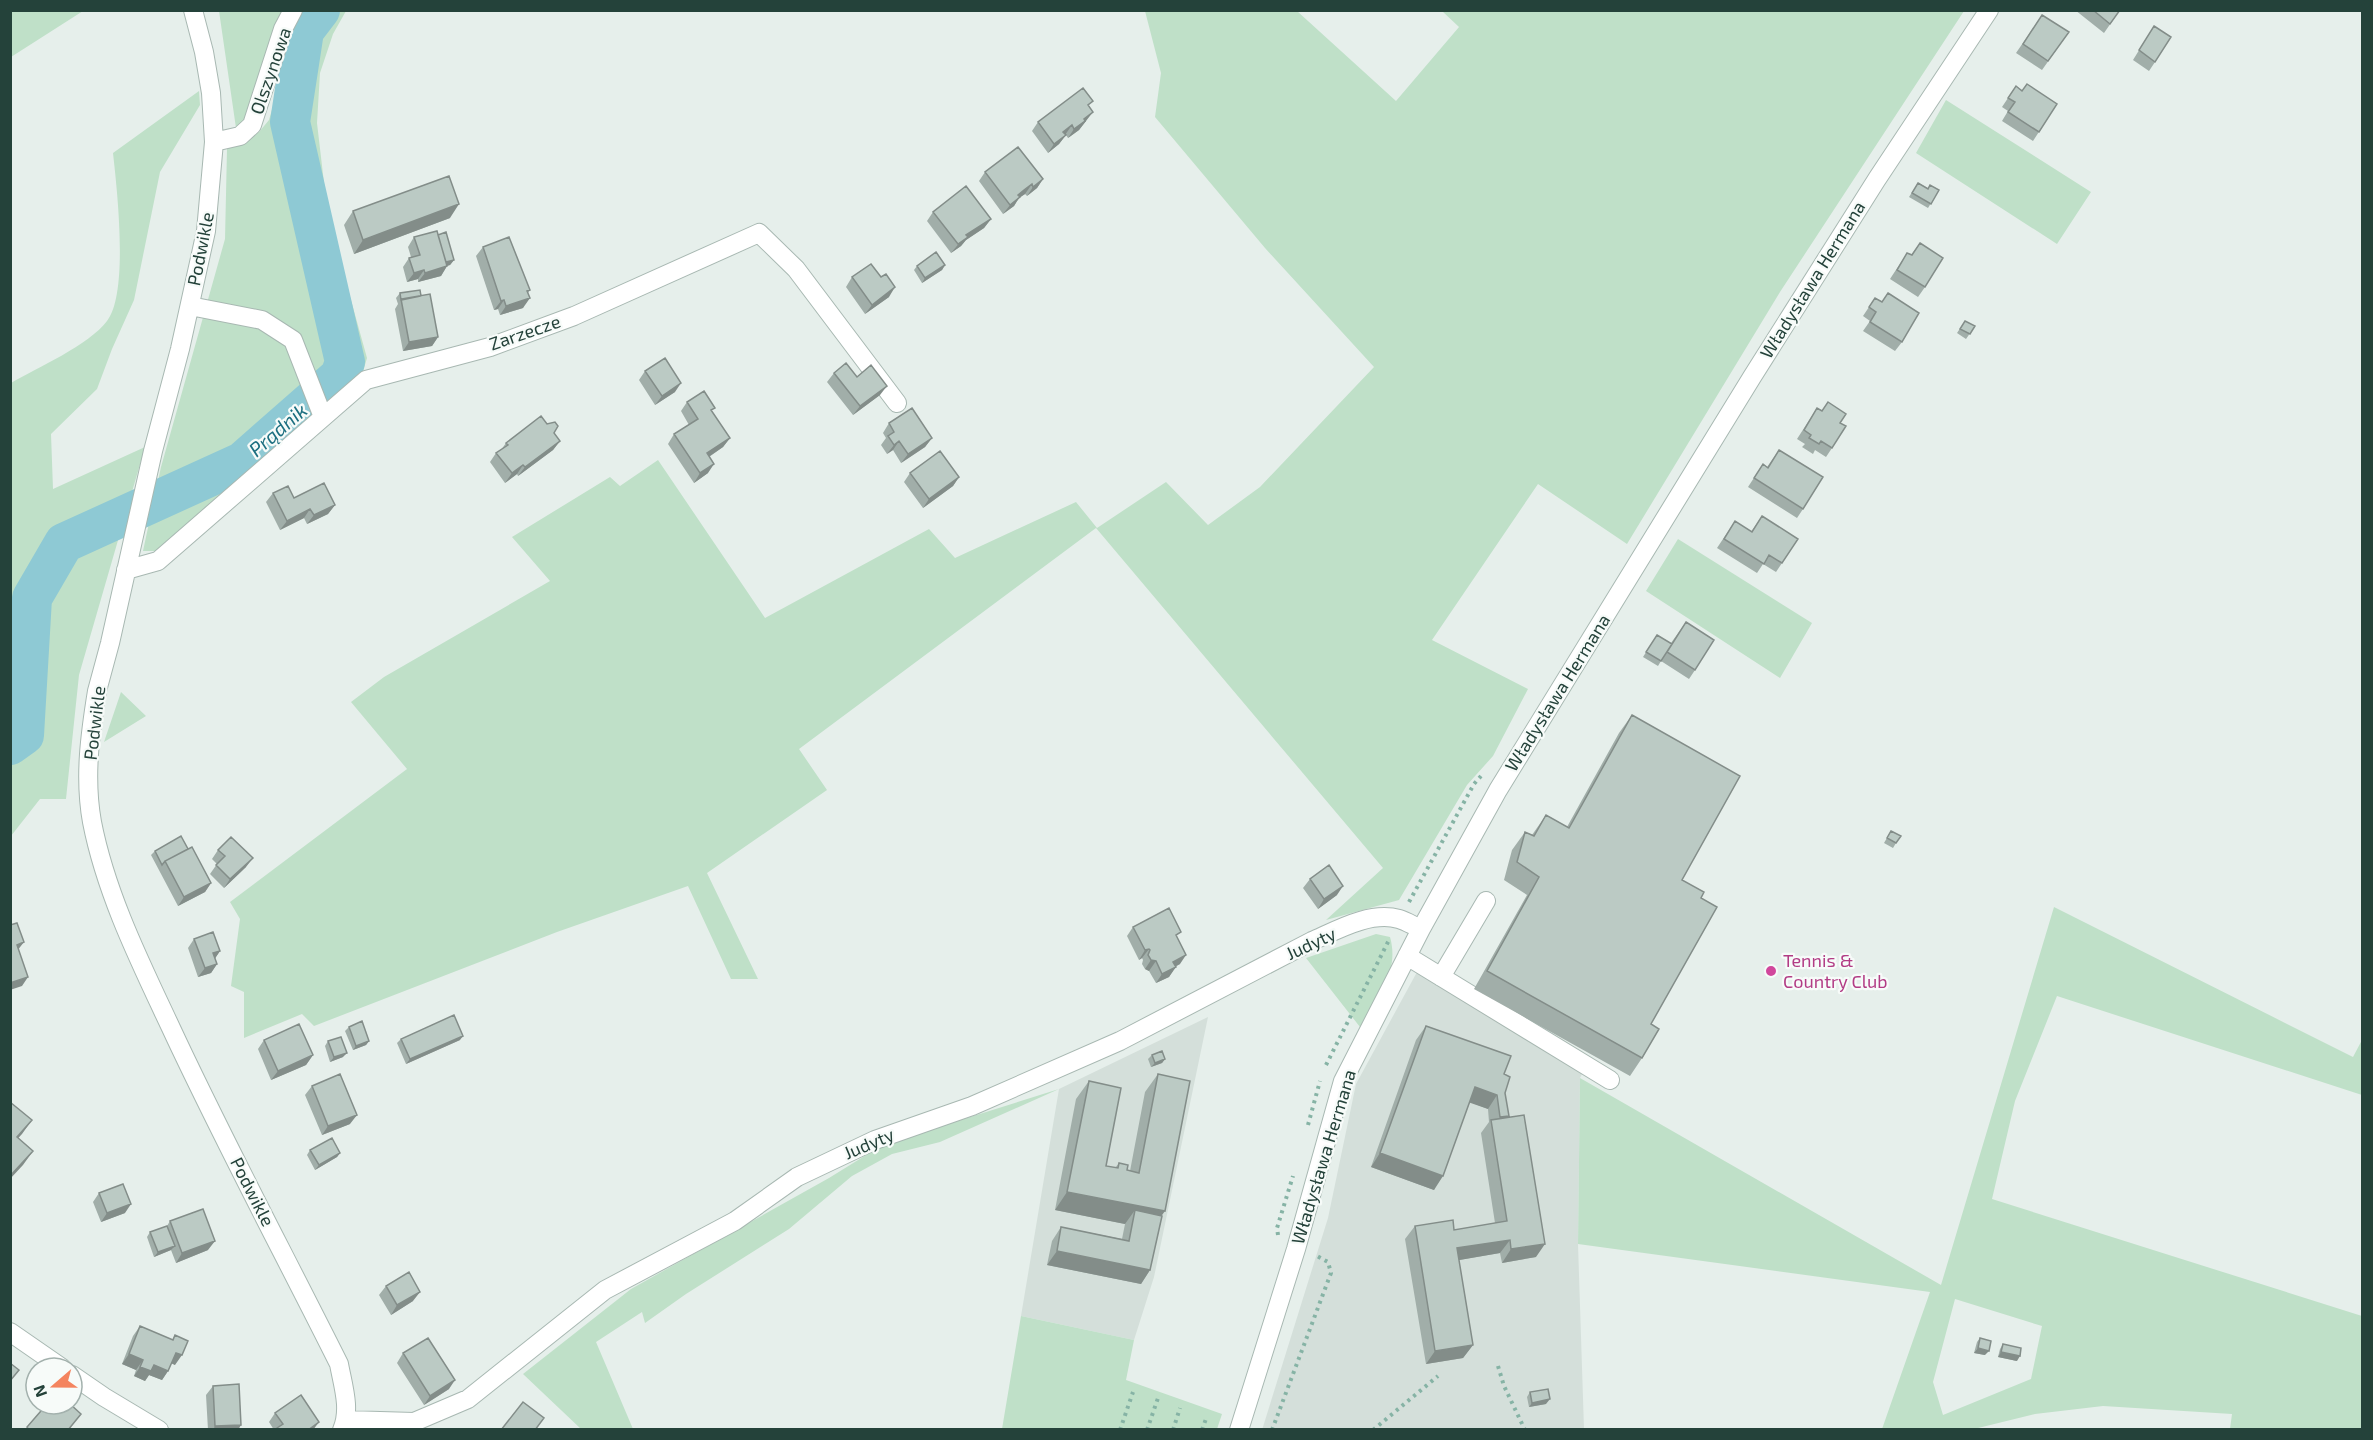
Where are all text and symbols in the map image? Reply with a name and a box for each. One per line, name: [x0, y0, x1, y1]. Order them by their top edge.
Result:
street label: Olszynowa: [245, 24, 295, 117]
street label: Władysława Hermana: [1755, 197, 1869, 362]
street label: Podwikle: [182, 210, 218, 287]
street label: Zarzecze: [486, 310, 563, 354]
water label: Prądnik: [243, 397, 311, 461]
street label: Władysława Hermana: [1500, 610, 1614, 775]
street label: Podwikle: [79, 685, 109, 761]
street label: Judyty: [1282, 922, 1339, 964]
place label: Tennis & Country Club: [1783, 949, 1888, 992]
marker: Tennis & Country Club: [1764, 964, 1778, 978]
street label: Władysława Hermana: [1286, 1067, 1360, 1247]
street label: Judyty: [840, 1122, 898, 1163]
street label: Podwikle: [226, 1153, 280, 1230]
north arrow: [24, 1356, 84, 1416]
text: N: [29, 1383, 50, 1400]

